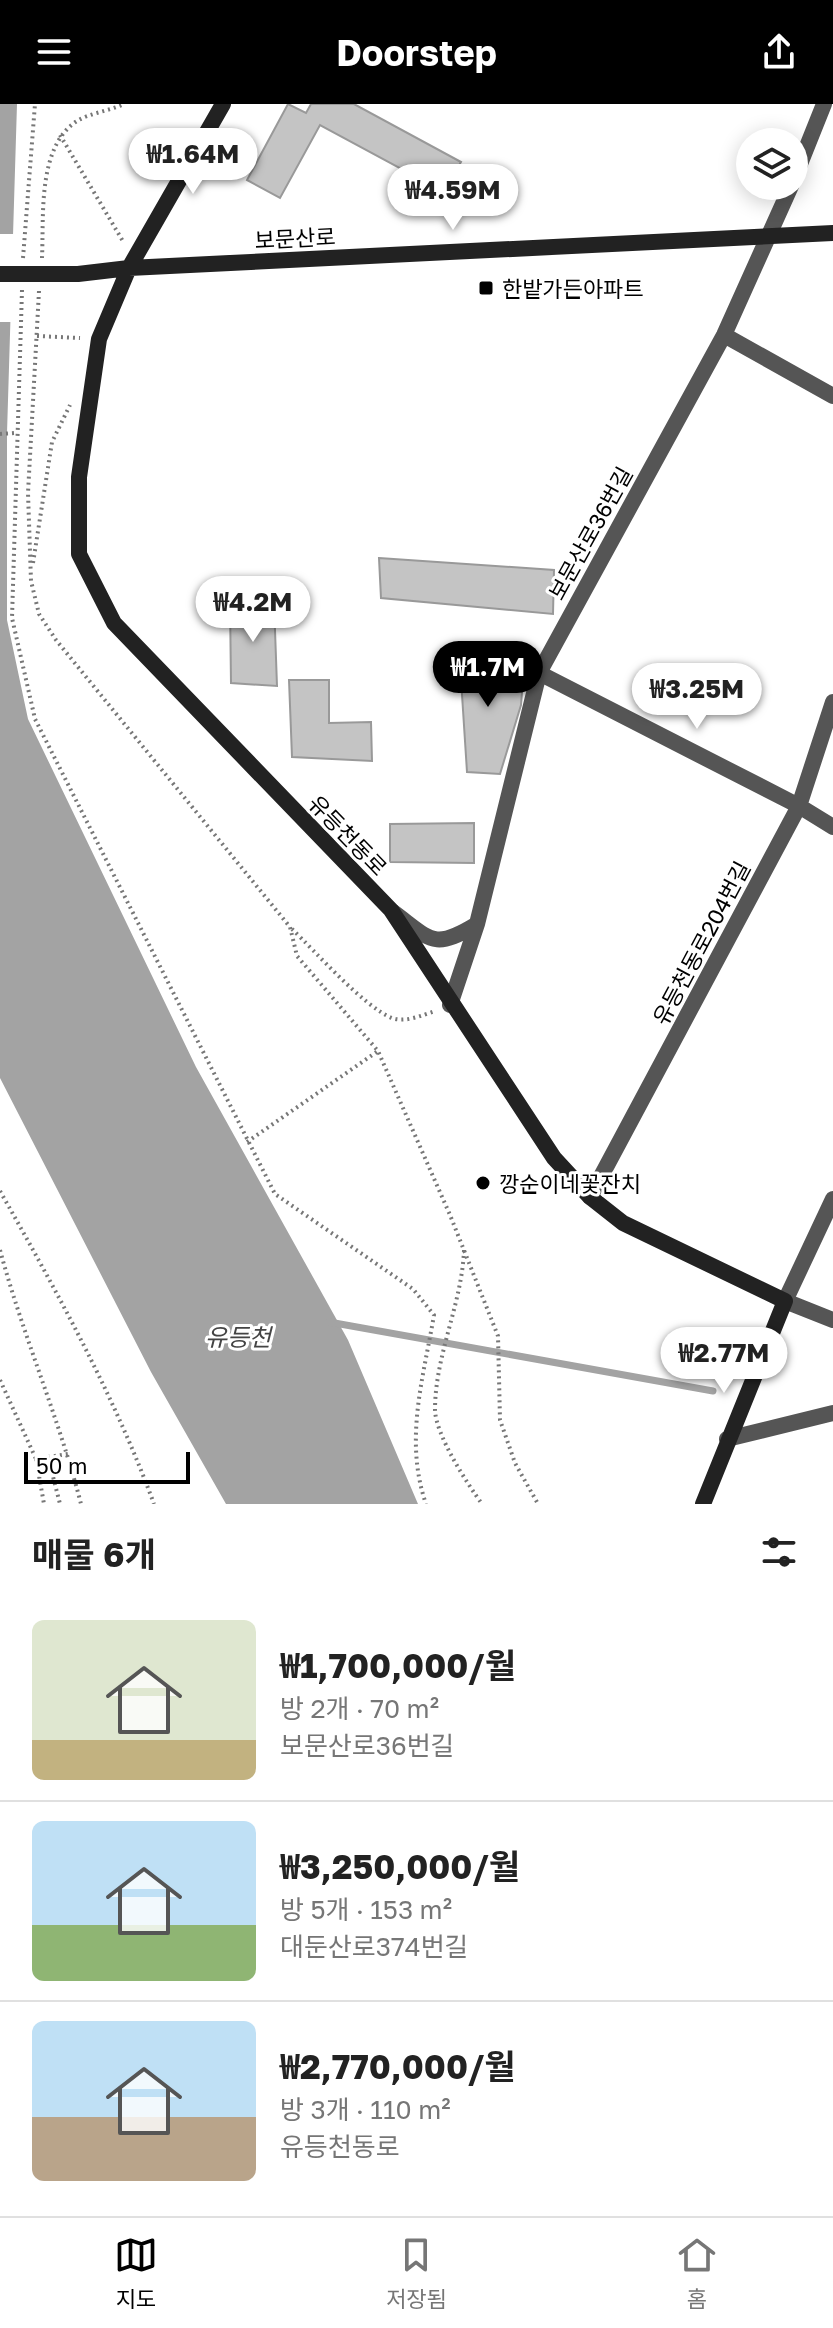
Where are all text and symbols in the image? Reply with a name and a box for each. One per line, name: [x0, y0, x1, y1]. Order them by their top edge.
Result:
icon: menu: [32, 30, 76, 74]
icon: share: [757, 30, 801, 74]
text: Doorstep: [336, 31, 497, 74]
pin: ₩1.64M: [128, 128, 258, 196]
map controls: [736, 128, 808, 200]
button: layers: [736, 128, 808, 200]
text: ₩1.64M: [147, 138, 239, 169]
pin: ₩4.59M: [388, 164, 518, 232]
text: ₩4.59M: [405, 174, 501, 205]
street label: 보문산로: [254, 222, 336, 254]
place label: 한밭가든아파트: [502, 275, 644, 302]
marker: 한밭가든아파트: [477, 279, 495, 297]
street label: 보문산로36번길: [542, 462, 638, 604]
pin: ₩4.2M: [197, 576, 309, 644]
text: ₩4.2M: [214, 586, 292, 617]
pin: ₩1.7M: [432, 641, 544, 709]
text: ₩1.7M: [451, 651, 525, 682]
pin: ₩3.25M: [632, 663, 762, 731]
text: ₩3.25M: [650, 673, 744, 704]
street label: 유등천동로: [303, 789, 393, 881]
street label: 유등천동로204번길: [646, 857, 756, 1029]
place label: 깡순이네꽃잔치: [499, 1170, 641, 1197]
marker: 깡순이네꽃잔치: [474, 1174, 492, 1192]
water label: 유등천: [205, 1322, 274, 1351]
pin: ₩2.77M: [659, 1327, 789, 1395]
text: ₩2.77M: [678, 1337, 770, 1368]
scale bar: [24, 1448, 190, 1484]
text: 50 m: [36, 1452, 87, 1479]
icon: filters: [757, 1530, 801, 1574]
text: 매물 6개: [32, 1534, 156, 1574]
text: ₩1,700,000/월: [280, 1645, 516, 1685]
icon: home: [96, 1652, 192, 1748]
text: 방 2개 · 70 m²: [280, 1693, 439, 1724]
text: 보문산로36번길: [280, 1730, 454, 1761]
text: ₩3,250,000/월: [280, 1846, 520, 1886]
icon: home: [96, 1853, 192, 1949]
text: 방 5개 · 153 m²: [280, 1894, 452, 1925]
text: 대둔산로374번길: [280, 1931, 468, 1962]
text: ₩2,770,000/월: [280, 2046, 516, 2086]
icon: home: [96, 2053, 192, 2149]
text: 방 3개 · 110 m²: [280, 2094, 451, 2125]
text: 유등천동로: [280, 2131, 400, 2162]
tab: 지도: [114, 2233, 158, 2313]
tab: 저장됨: [386, 2233, 447, 2313]
tab: 홈: [675, 2233, 719, 2313]

